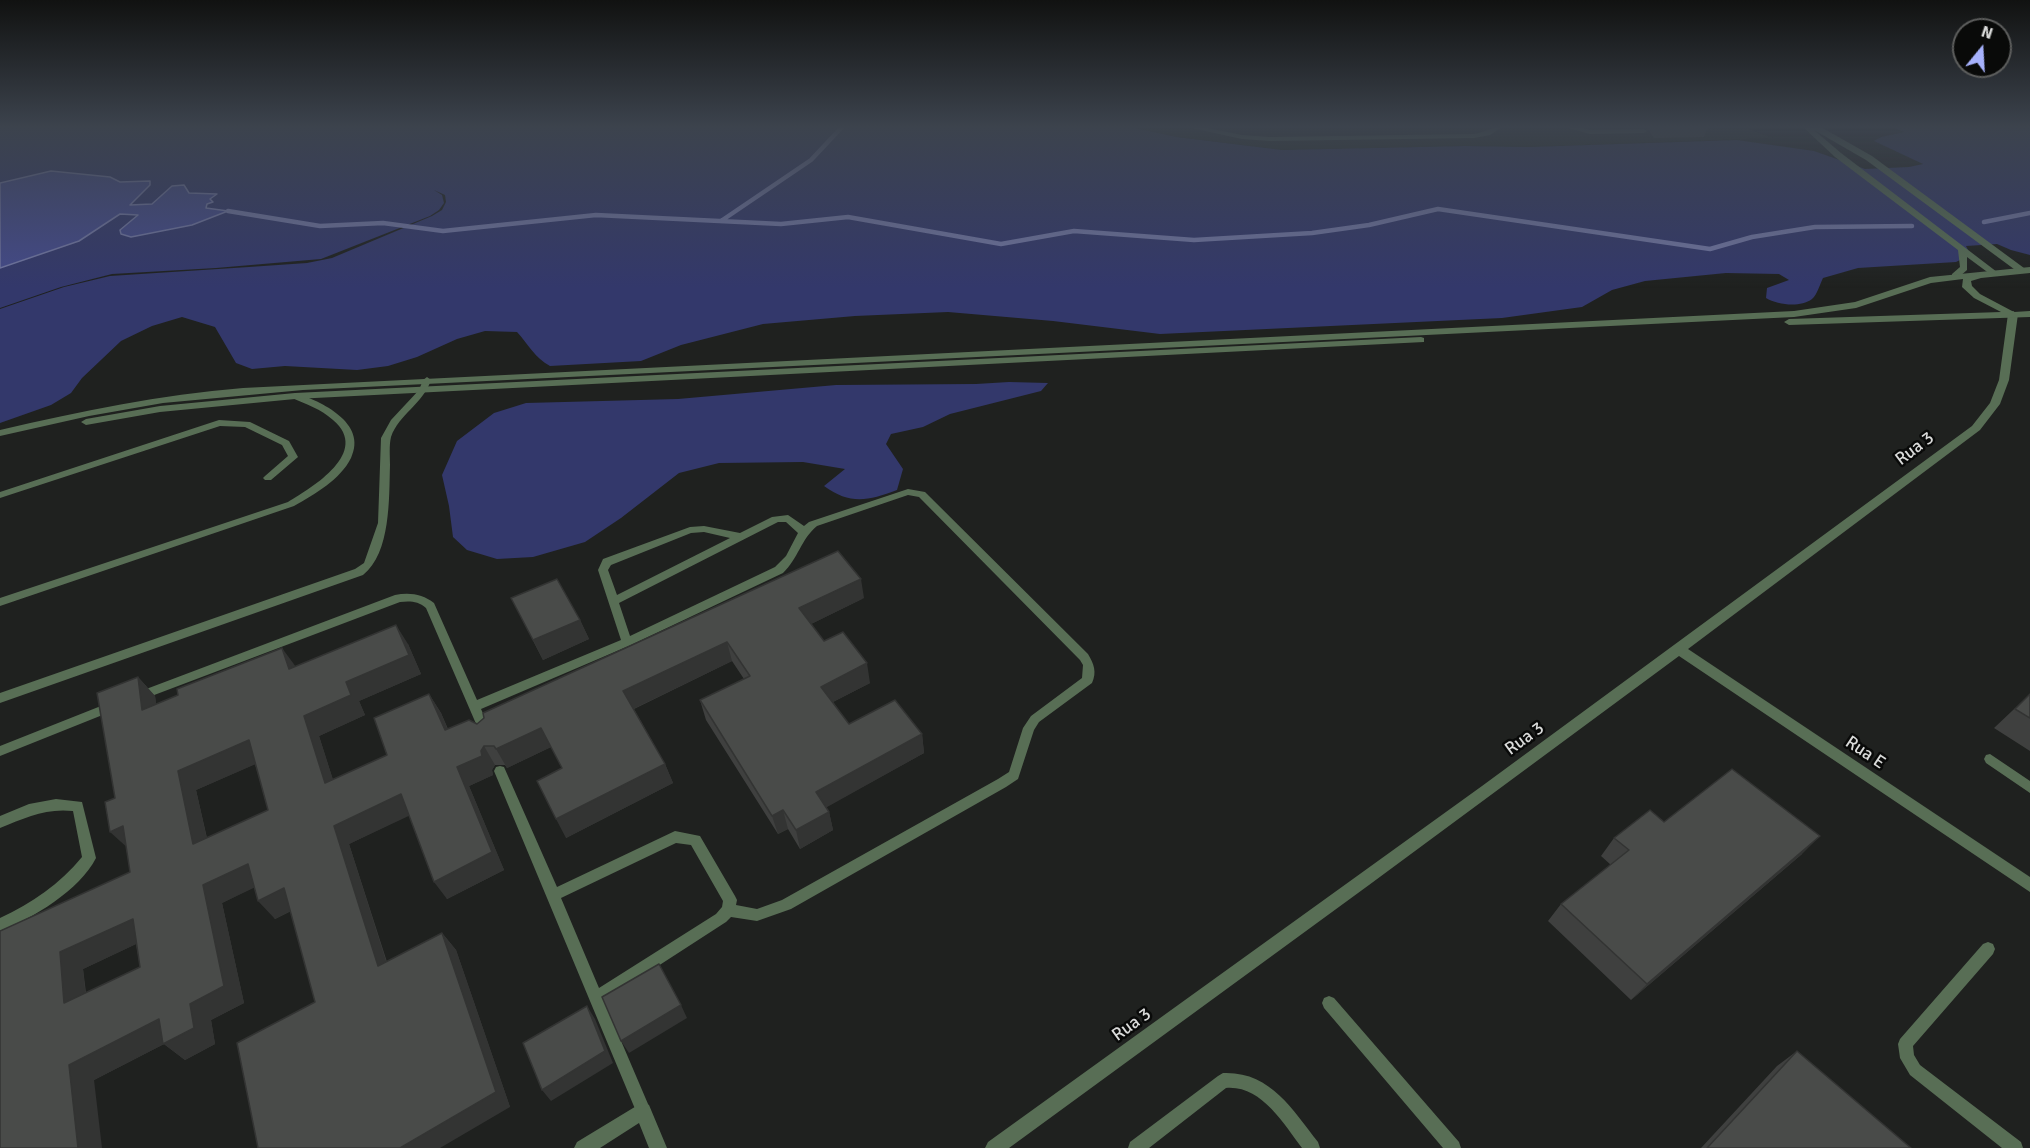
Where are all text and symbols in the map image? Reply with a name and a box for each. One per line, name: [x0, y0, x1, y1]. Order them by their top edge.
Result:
north arrow: [1952, 18, 2012, 78]
text: N: [1979, 22, 1995, 44]
street label: Rua 3: [1891, 427, 1939, 471]
street label: Rua 3: [1501, 718, 1549, 760]
street label: Rua E: [1841, 732, 1889, 774]
street label: Rua 3: [1108, 1004, 1156, 1046]

